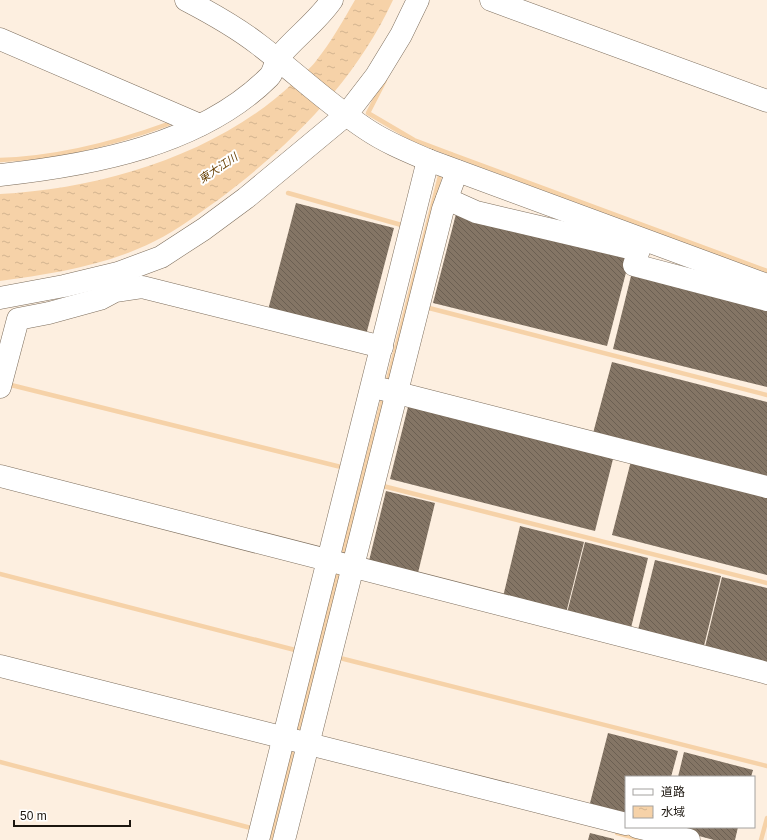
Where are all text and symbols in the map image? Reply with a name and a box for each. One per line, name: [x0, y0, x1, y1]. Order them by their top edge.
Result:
water label: 東大江川: [196, 150, 240, 185]
legend: [625, 776, 755, 828]
text: 道路: [661, 785, 685, 799]
scale bar: [14, 802, 130, 828]
text: 水域: [661, 805, 685, 819]
text: 50 m: [20, 809, 47, 823]

